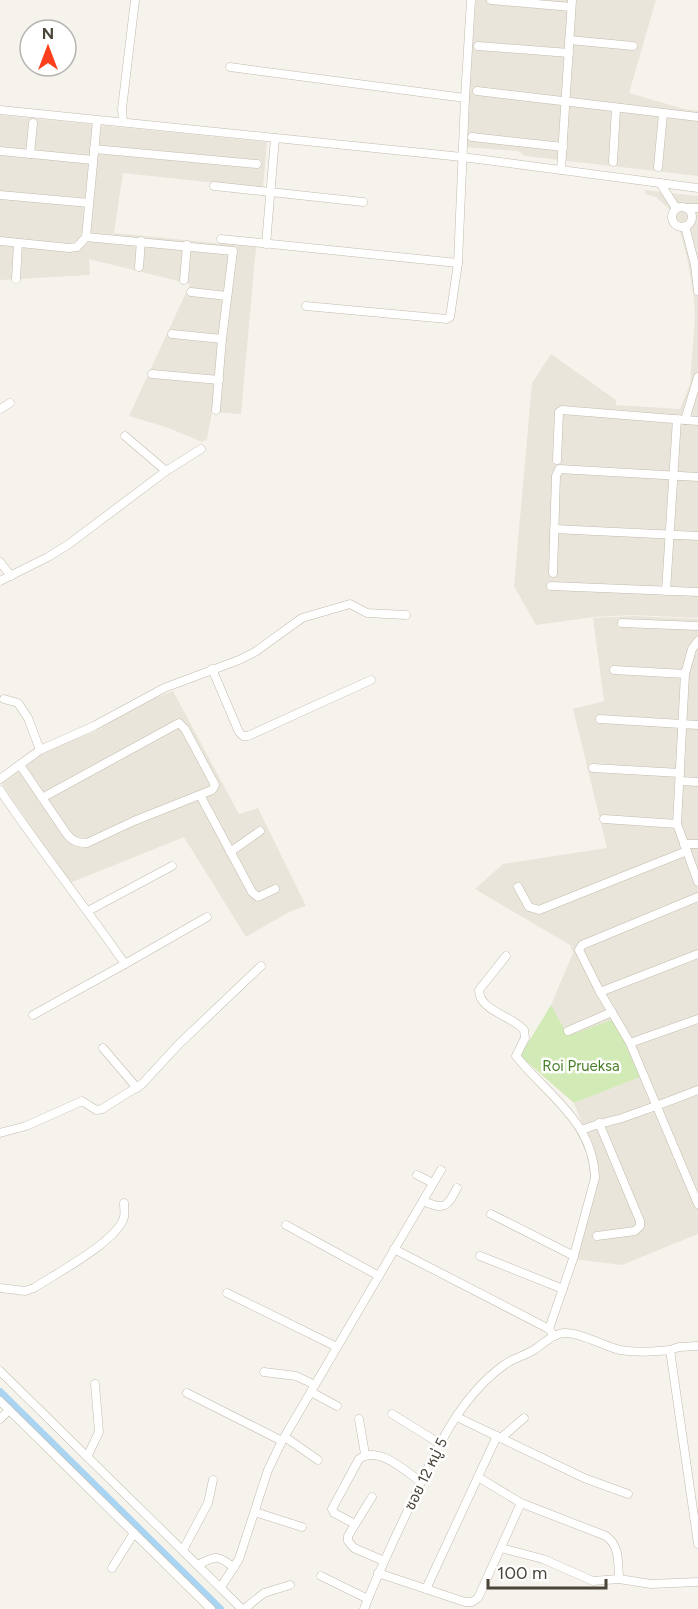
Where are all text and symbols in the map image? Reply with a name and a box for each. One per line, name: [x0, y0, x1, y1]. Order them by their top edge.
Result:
north arrow: [18, 18, 78, 78]
text: N: [42, 24, 54, 43]
park label: Roi Prueksa: [542, 1057, 620, 1075]
street label: ซอย 12 หมู่ 5: [401, 1435, 451, 1513]
scale bar: [488, 1552, 606, 1590]
text: 100 m: [497, 1562, 547, 1584]

